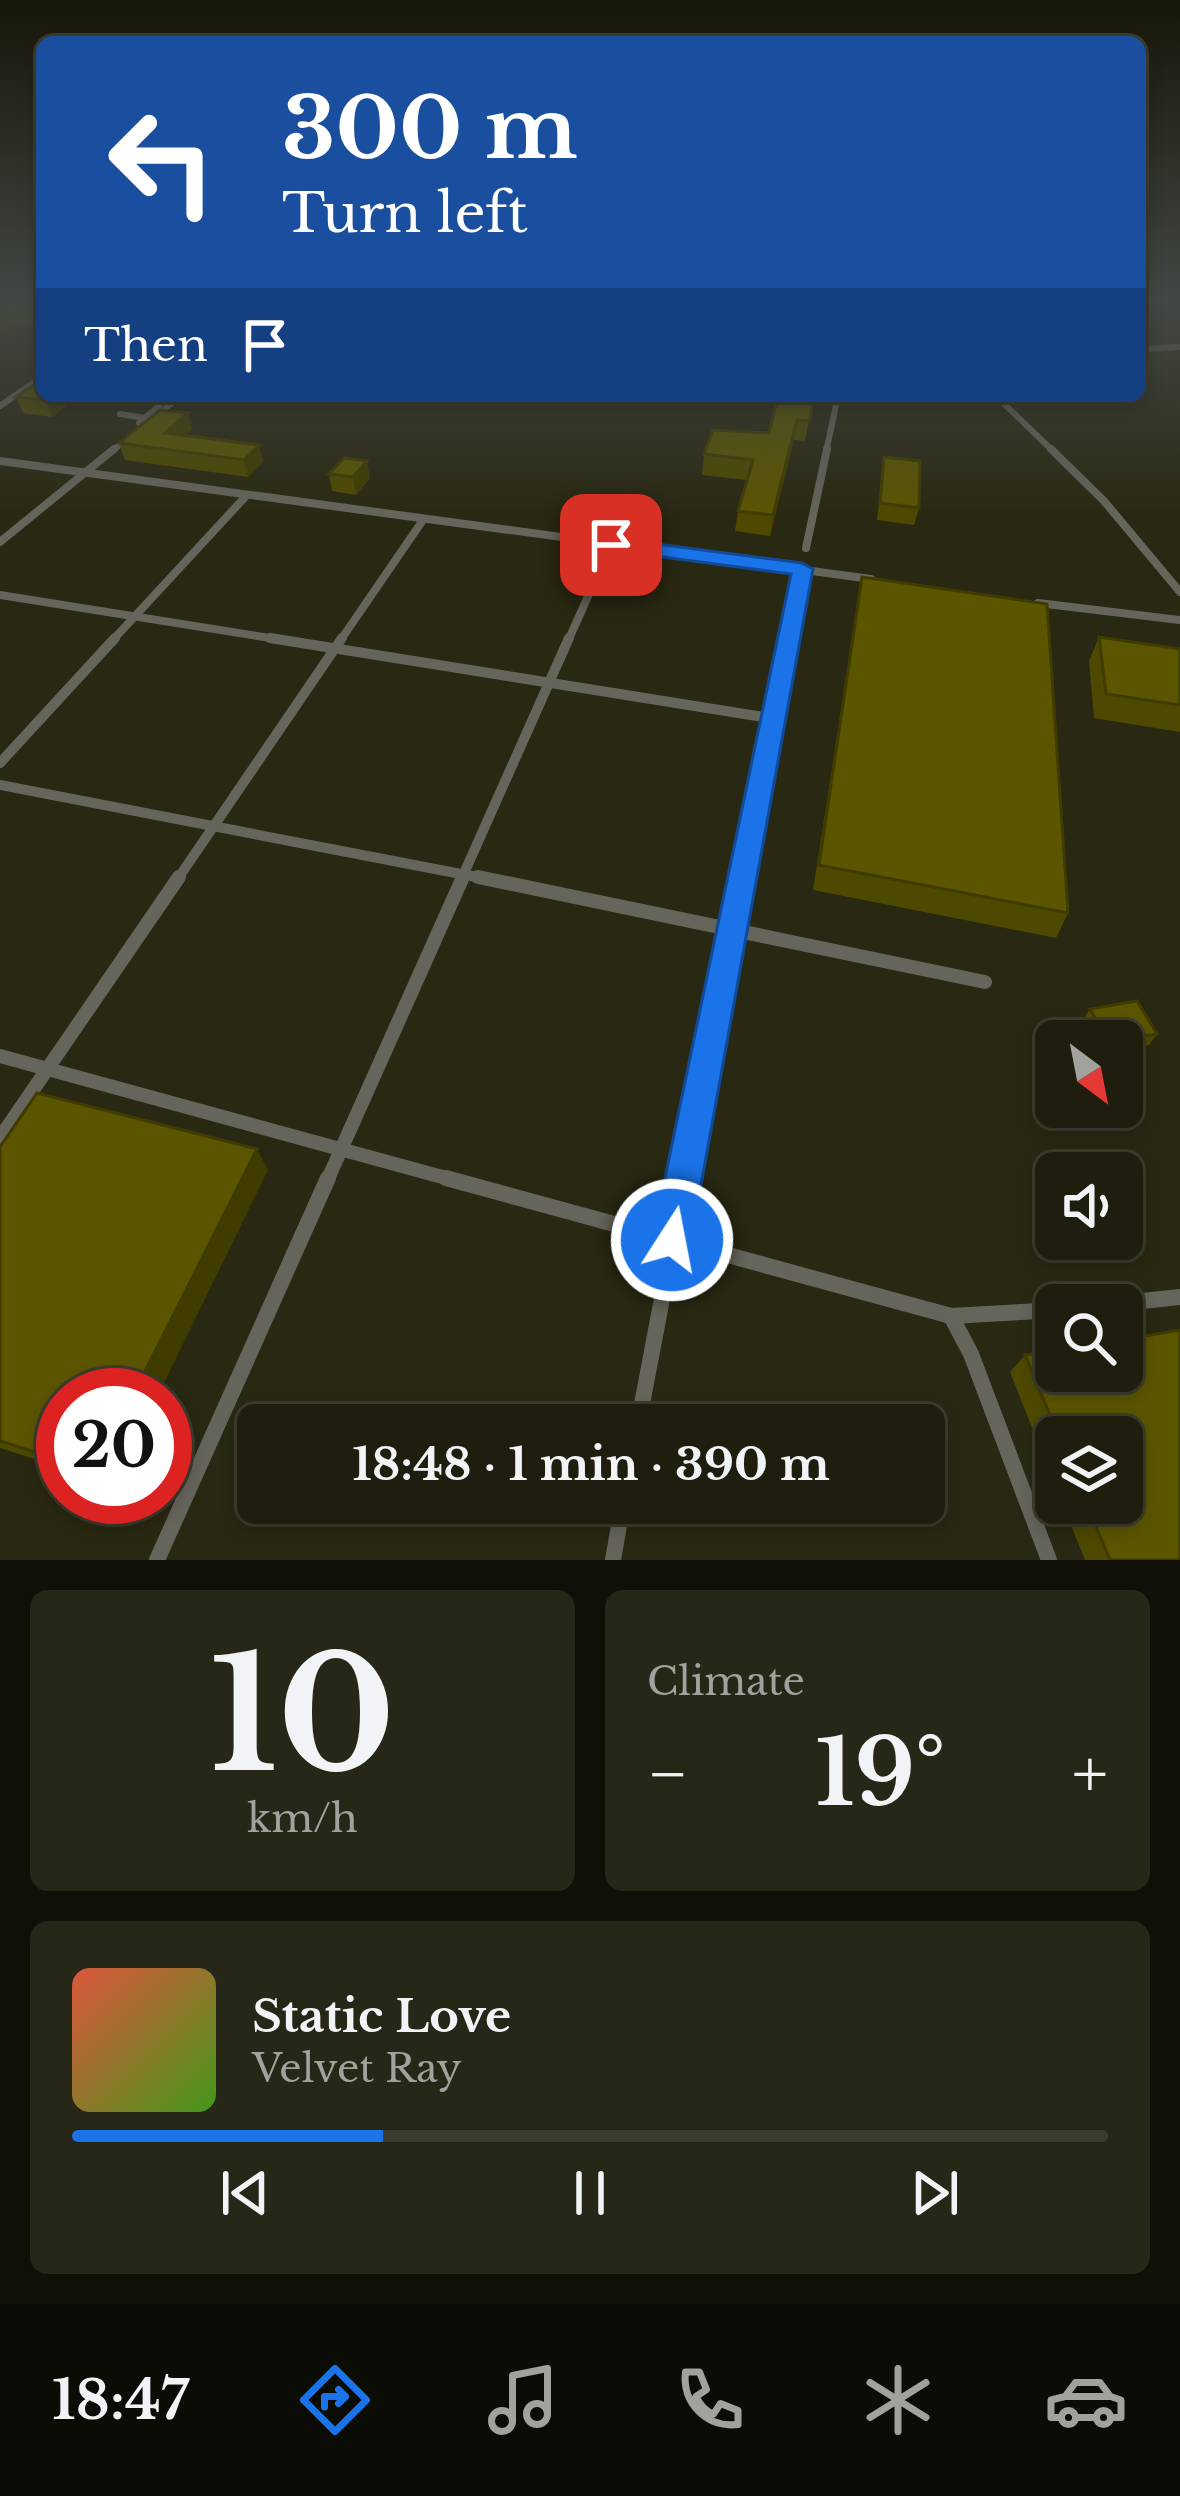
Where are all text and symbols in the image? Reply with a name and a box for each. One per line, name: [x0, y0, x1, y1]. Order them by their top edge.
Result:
text: 300 m: [282, 77, 578, 181]
icon: left: [84, 84, 240, 240]
text: Turn left: [282, 180, 528, 247]
icon: arrive: [232, 312, 298, 378]
text: Then: [84, 317, 208, 373]
pin: [560, 494, 662, 596]
icon: arrive: [578, 512, 644, 578]
north arrow: [1035, 1020, 1143, 1128]
map controls: [1035, 1020, 1143, 1524]
button: sound: [1035, 1152, 1143, 1260]
position arrow: [609, 1177, 735, 1303]
button: search: [1035, 1284, 1143, 1392]
speed limit sign: 20: [36, 1368, 192, 1524]
button: layers: [1035, 1416, 1143, 1524]
text: 18:48 · 1 min · 390 m: [352, 1436, 830, 1492]
text: 10: [210, 1619, 395, 1812]
text: Climate: [647, 1657, 805, 1706]
text: 19°: [815, 1718, 945, 1829]
text: −: [647, 1733, 689, 1815]
text: +: [1072, 1733, 1108, 1815]
text: km/h: [247, 1794, 358, 1843]
text: Static Love: [252, 1988, 511, 2044]
text: Velvet Ray: [252, 2044, 462, 2093]
icon: previous: [212, 2160, 278, 2226]
icon: pause: [557, 2160, 623, 2226]
icon: next: [902, 2160, 968, 2226]
icon: directions: [293, 2358, 377, 2442]
icon: music: [481, 2358, 565, 2442]
icon: phone: [668, 2358, 752, 2442]
icon: climate: [856, 2358, 940, 2442]
icon: car: [1044, 2358, 1128, 2442]
text: 18:47: [52, 2367, 189, 2434]

